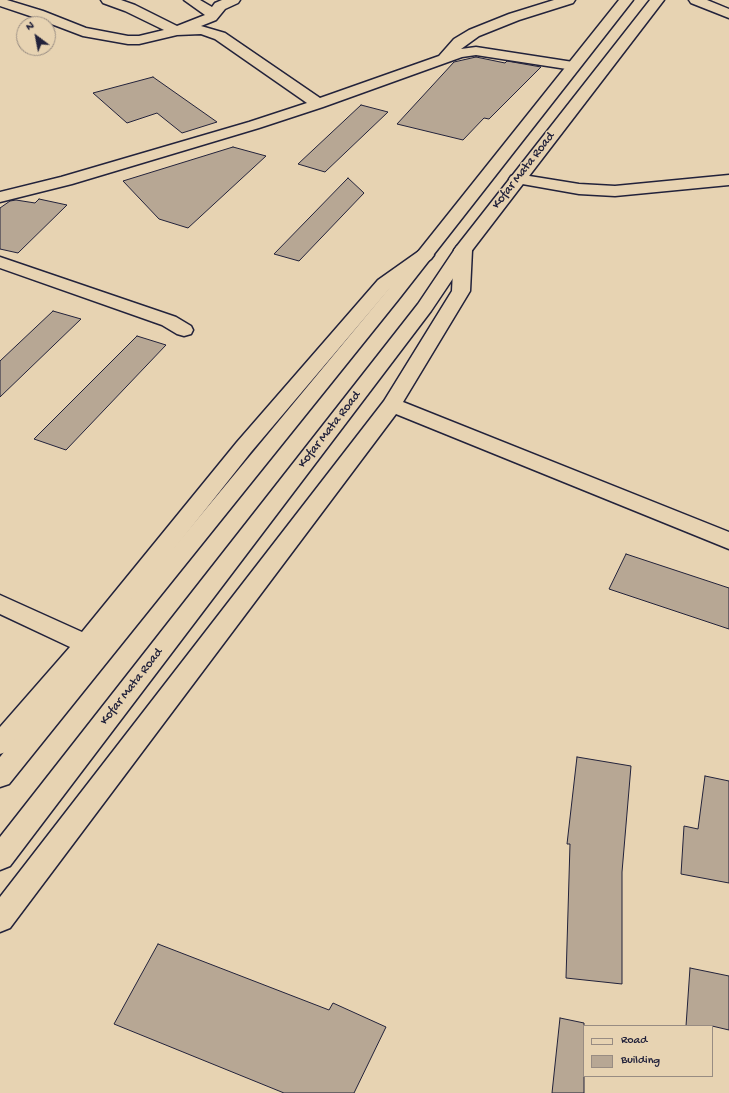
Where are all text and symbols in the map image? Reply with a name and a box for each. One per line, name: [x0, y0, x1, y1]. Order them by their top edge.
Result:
north arrow: [16, 16, 56, 56]
text: N: [24, 20, 36, 34]
street label: Kofar Mata Road: [489, 130, 559, 212]
street label: Kofar Mata Road: [295, 389, 365, 471]
street label: Kofar Mata Road: [97, 646, 167, 728]
legend: [583, 1025, 713, 1077]
text: Road: [621, 1034, 647, 1048]
text: Building: [621, 1054, 660, 1068]

